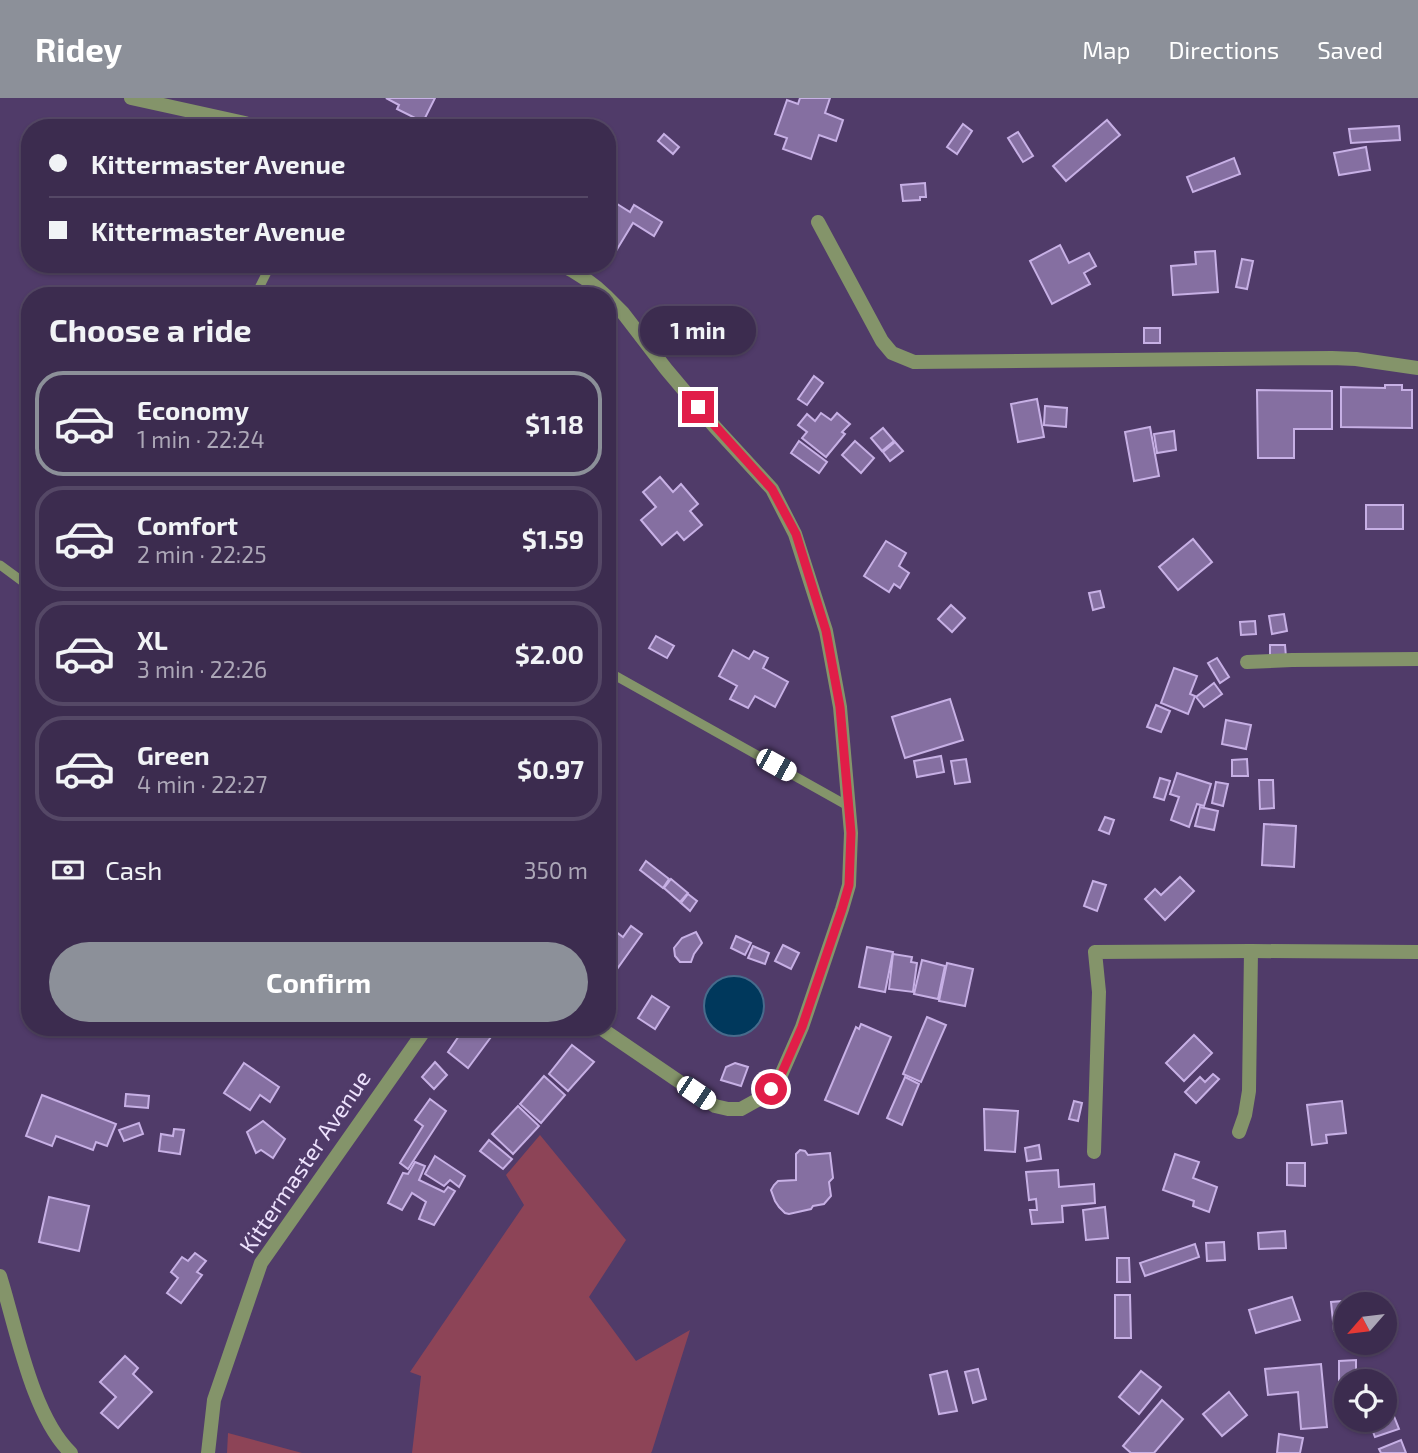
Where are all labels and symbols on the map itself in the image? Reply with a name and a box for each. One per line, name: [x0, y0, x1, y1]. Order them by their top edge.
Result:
callout: 1 min: [640, 306, 756, 354]
route end: [682, 391, 714, 423]
car: [753, 746, 800, 784]
street label: Kittermaster Avenue: [233, 1065, 376, 1258]
car: [673, 1073, 720, 1113]
route start: [755, 1073, 787, 1105]
north arrow: [1334, 1292, 1396, 1354]

